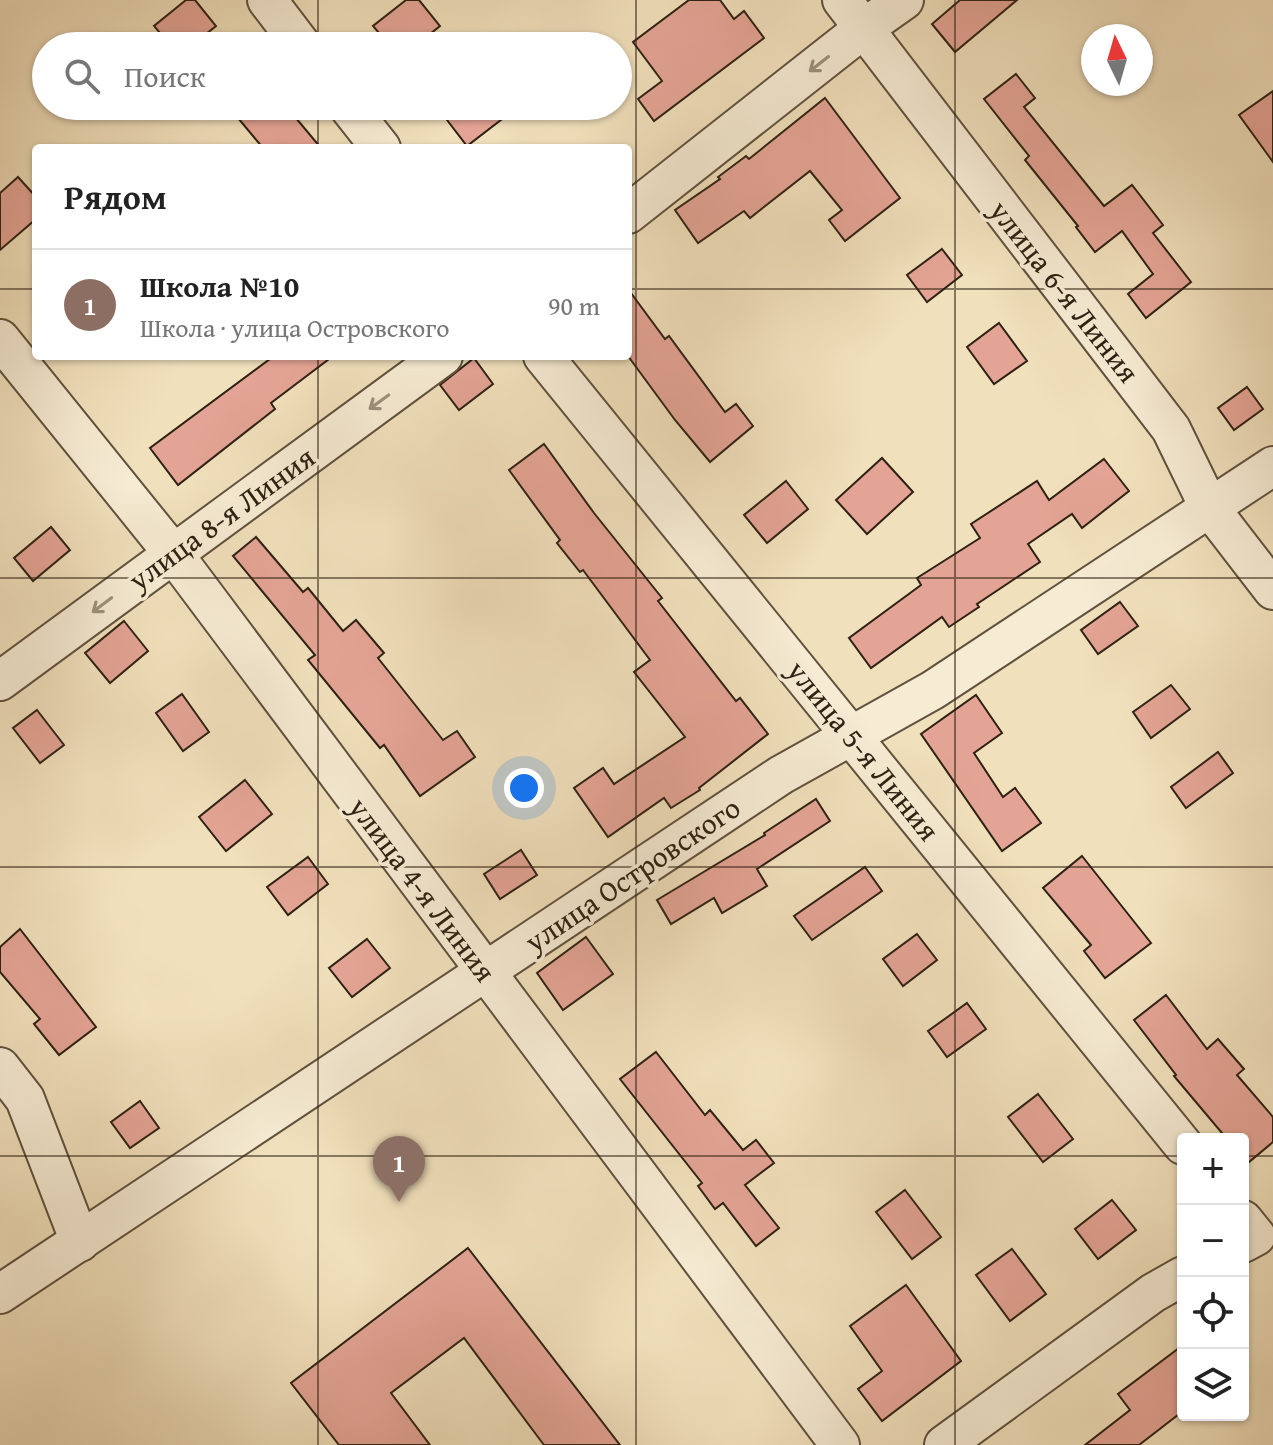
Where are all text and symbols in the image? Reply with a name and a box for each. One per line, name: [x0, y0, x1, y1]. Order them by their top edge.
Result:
north arrow: [1081, 24, 1153, 96]
search box: [32, 32, 632, 120]
icon: search: [60, 54, 104, 98]
text: Поиск: [124, 54, 206, 98]
one-way arrow: [809, 55, 830, 72]
text: Рядом: [64, 172, 167, 221]
street label: улица 6-я Линия: [979, 189, 1151, 392]
text: Школа №10: [140, 264, 299, 308]
text: 1: [83, 286, 97, 325]
text: 90 m: [548, 286, 600, 325]
text: Школа · улица Островского: [140, 308, 450, 347]
one-way arrow: [369, 394, 391, 410]
street label: улица 8-я Линия: [118, 435, 324, 601]
one-way arrow: [91, 596, 113, 613]
street label: улица 5-я Линия: [777, 649, 951, 850]
your location: [504, 768, 544, 808]
street label: улица Островского: [514, 785, 749, 963]
street label: улица 4-я Линия: [338, 787, 507, 991]
map controls: [1177, 1133, 1249, 1421]
button: +: [1177, 1133, 1249, 1205]
pin: 1: [373, 1136, 425, 1202]
button: −: [1177, 1205, 1249, 1277]
button: locate: [1177, 1277, 1249, 1349]
button: layers: [1177, 1349, 1249, 1421]

